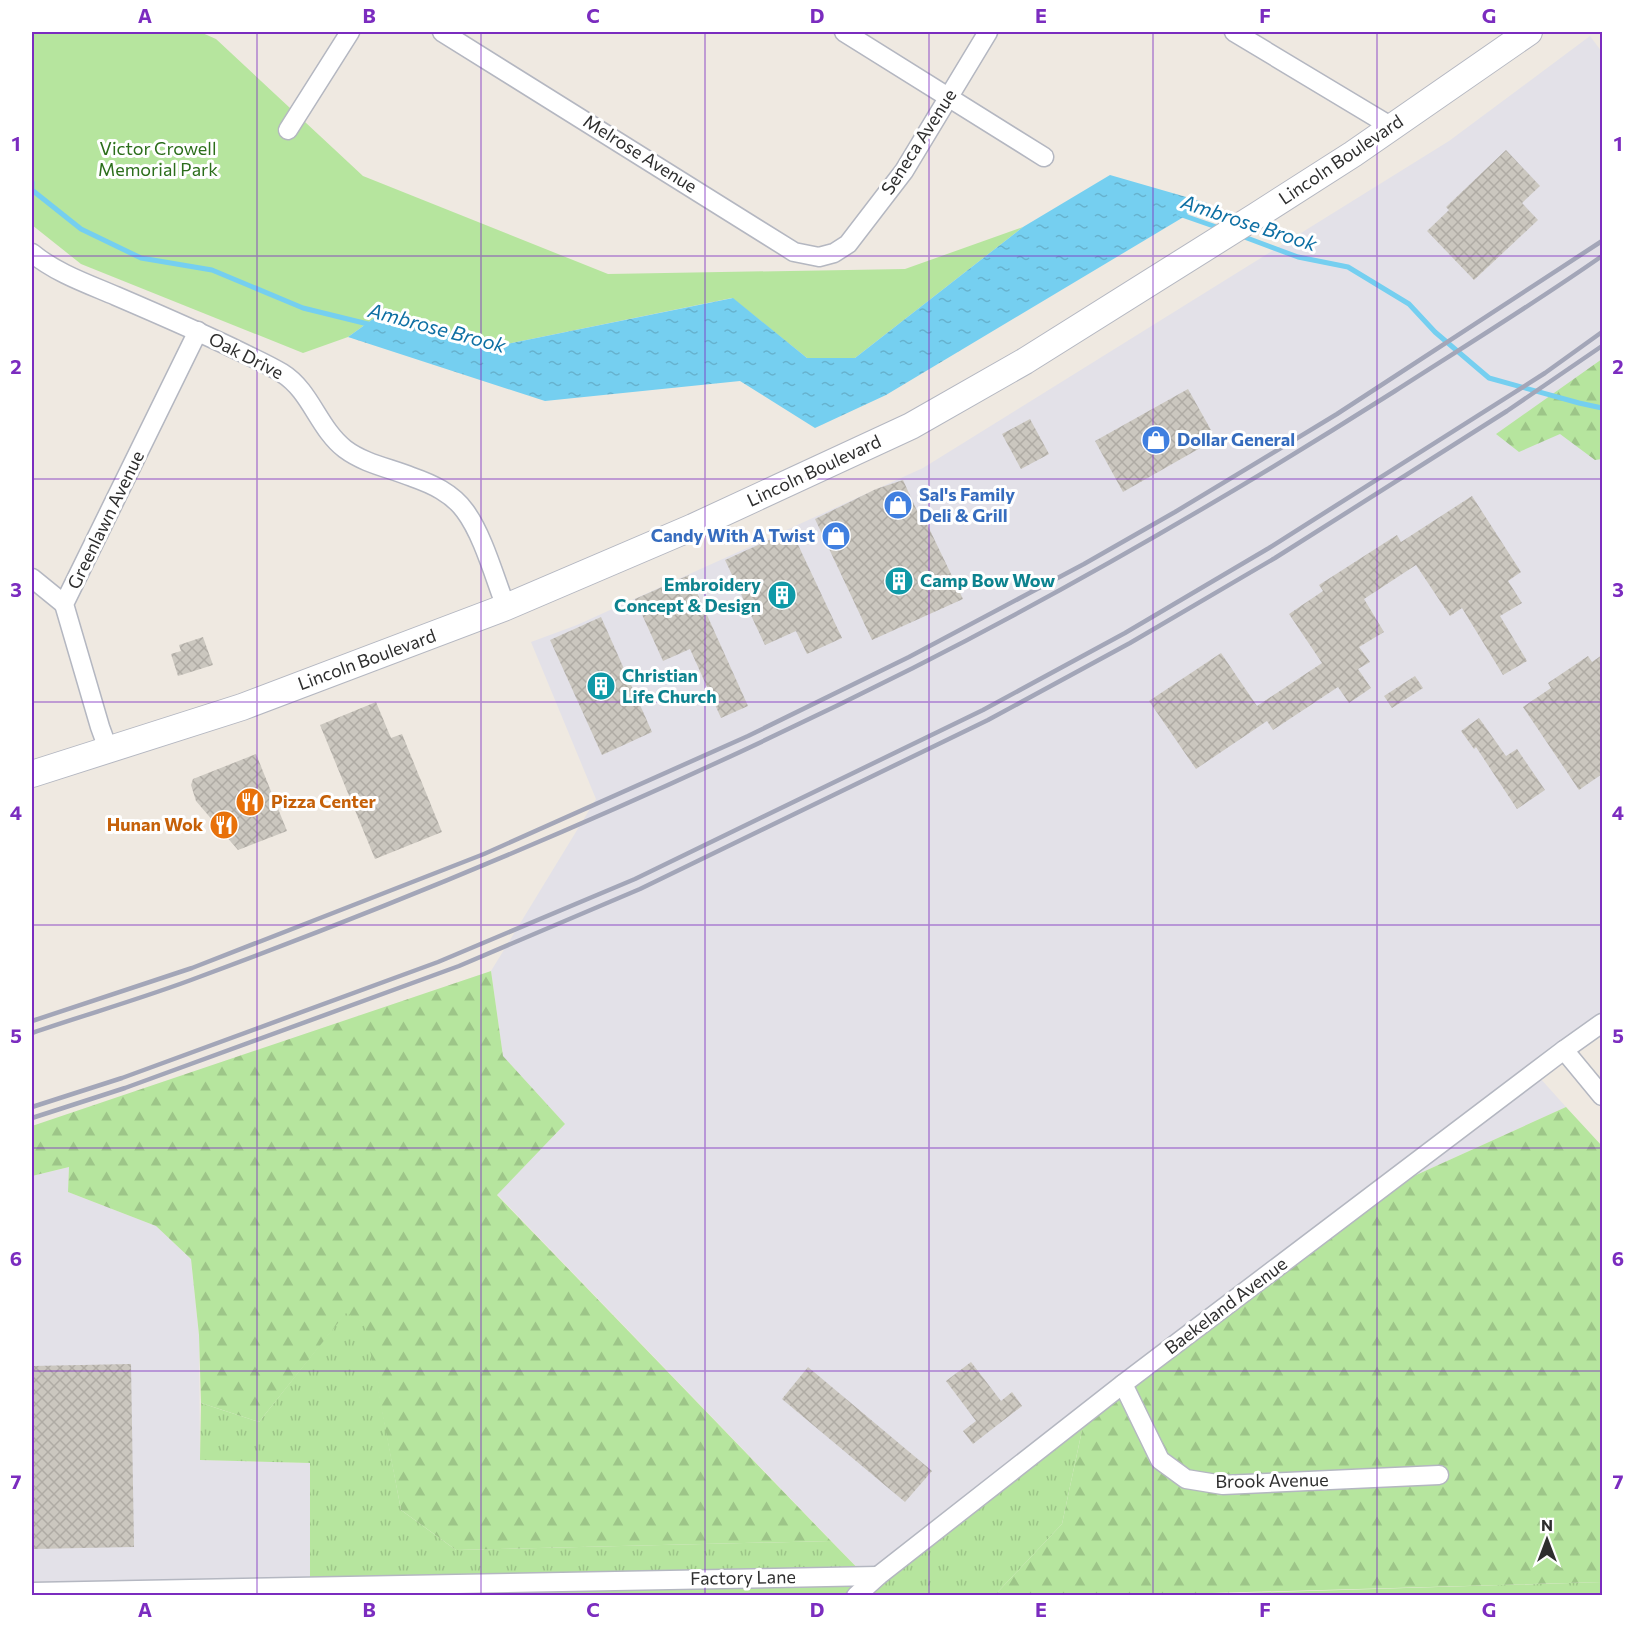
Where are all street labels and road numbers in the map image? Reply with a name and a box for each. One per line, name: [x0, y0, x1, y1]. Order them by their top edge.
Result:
street label: Seneca Avenue: [876, 84, 961, 198]
street label: Melrose Avenue: [580, 109, 701, 197]
street label: Lincoln Boulevard: [1274, 109, 1407, 209]
street label: Oak Drive: [205, 327, 287, 383]
street label: Lincoln Boulevard: [743, 429, 884, 511]
street label: Greenlawn Avenue: [62, 447, 148, 592]
street label: Lincoln Boulevard: [295, 624, 439, 694]
street label: Baekeland Avenue: [1160, 1252, 1291, 1358]
street label: Brook Avenue: [1215, 1468, 1329, 1492]
street label: Factory Lane: [690, 1565, 796, 1589]

